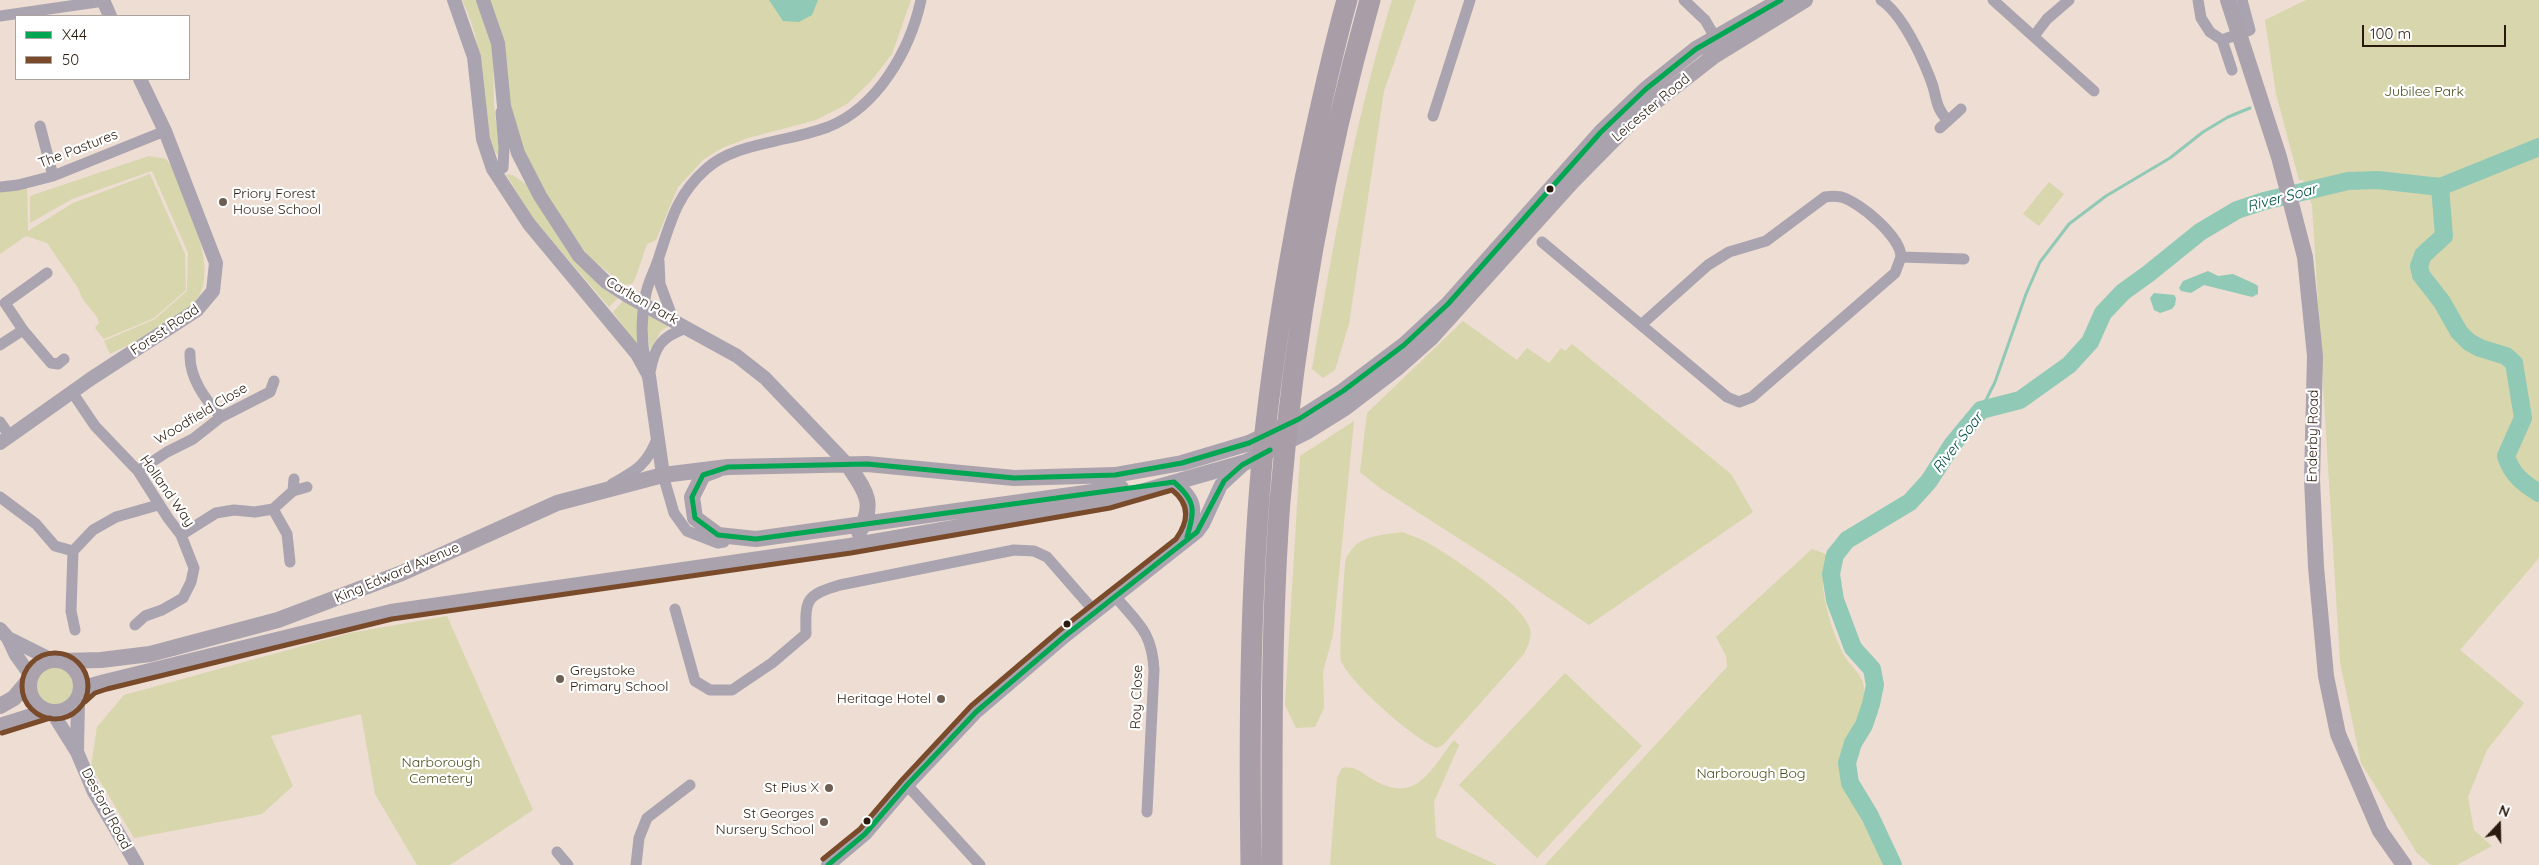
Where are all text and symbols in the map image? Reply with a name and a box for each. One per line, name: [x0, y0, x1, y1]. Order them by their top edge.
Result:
legend: [15, 15, 190, 80]
scale bar: [2364, 15, 2508, 47]
text: 100 m: [2370, 24, 2411, 43]
text: X44: [62, 25, 87, 44]
text: 50: [62, 50, 79, 69]
street label: Leicester Road: [1609, 71, 1693, 145]
park label: Jubilee Park: [2384, 84, 2464, 100]
street label: The Pastures: [36, 126, 120, 172]
water label: River Soar: [2245, 180, 2319, 216]
unlabelled marker: [1545, 184, 1555, 194]
place label: Priory Forest House School: [233, 186, 321, 218]
marker: Priory Forest House School: [217, 196, 229, 208]
street label: Carlton Park: [603, 274, 681, 328]
street label: Forest Road: [128, 301, 202, 359]
street label: Woodfield Close: [152, 380, 250, 448]
street label: Enderby Road: [2304, 389, 2322, 483]
water label: River Soar: [1929, 409, 1987, 477]
street label: Holland Way: [136, 452, 198, 530]
street label: King Edward Avenue: [332, 539, 462, 607]
unlabelled marker: [1062, 619, 1072, 629]
place label: Greystoke Primary School: [570, 663, 668, 696]
street label: Roy Close: [1127, 664, 1147, 730]
marker: Greystoke Primary School: [554, 673, 566, 685]
place label: Heritage Hotel: [837, 691, 931, 707]
marker: Heritage Hotel: [935, 693, 947, 705]
park label: Narborough Cemetery: [401, 755, 481, 788]
street label: Desford Road: [78, 765, 134, 853]
park label: Narborough Bog: [1696, 766, 1806, 782]
place label: St Pius X: [764, 780, 819, 796]
marker: St Pius X: [823, 782, 835, 794]
north arrow: [2474, 800, 2524, 850]
text: N: [2496, 801, 2512, 821]
place label: St Georges Nursery School: [716, 806, 814, 839]
marker: St Georges Nursery School: [818, 816, 830, 828]
unlabelled marker: [862, 816, 872, 826]

